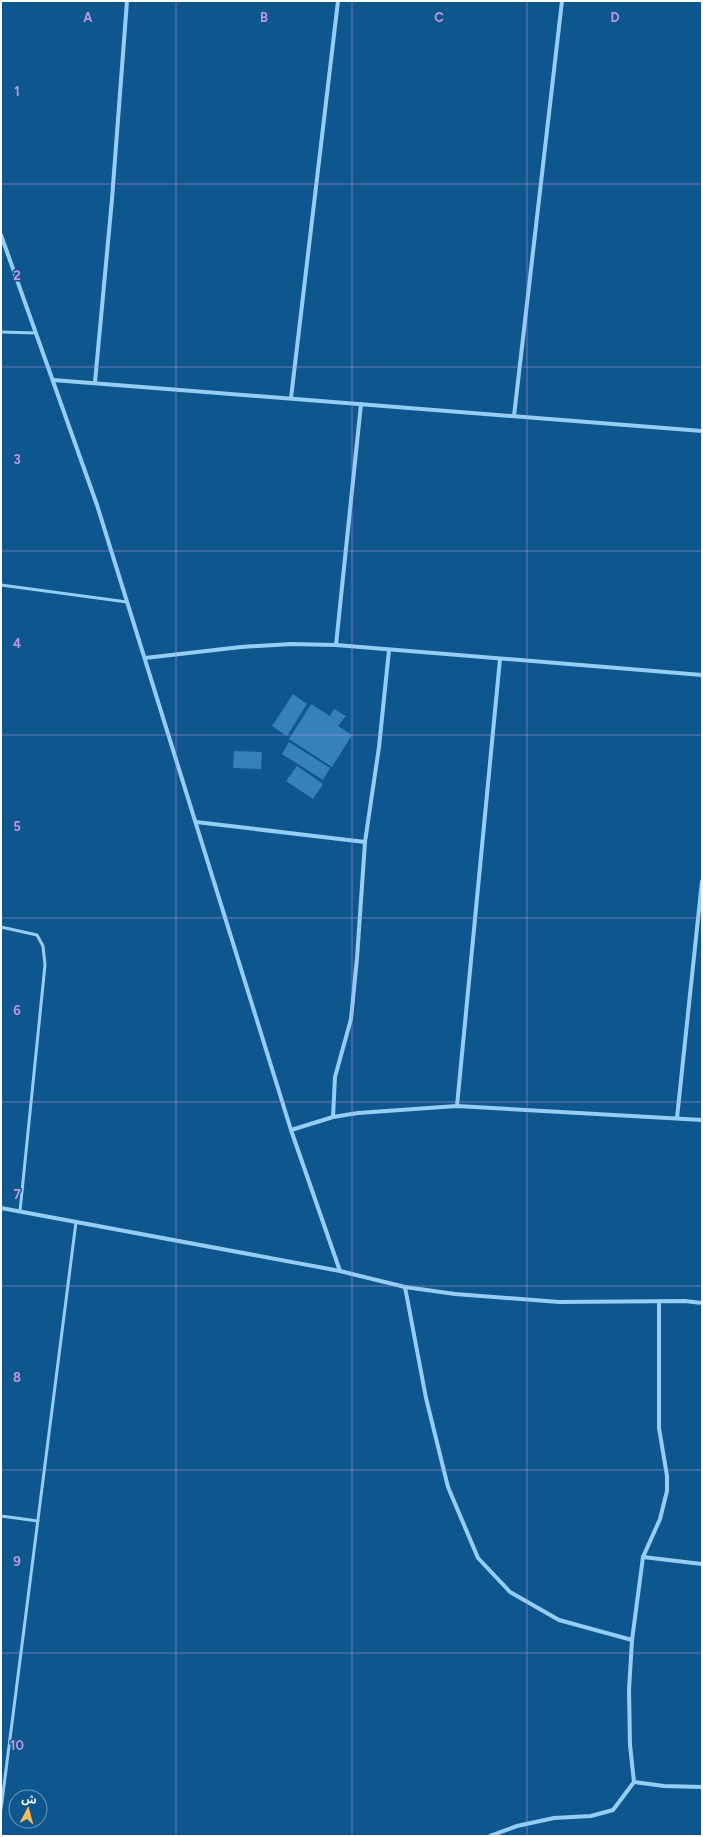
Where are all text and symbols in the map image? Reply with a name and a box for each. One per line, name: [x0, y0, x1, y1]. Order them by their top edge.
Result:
text: A: [83, 10, 93, 25]
text: B: [260, 10, 268, 25]
text: C: [434, 10, 444, 25]
text: D: [610, 10, 620, 25]
text: 1: [14, 84, 20, 99]
text: 2: [13, 268, 21, 283]
text: 3: [13, 452, 21, 467]
text: 4: [13, 636, 21, 651]
text: 5: [13, 819, 21, 834]
text: 6: [13, 1003, 21, 1018]
text: 7: [13, 1187, 21, 1202]
text: 8: [13, 1370, 21, 1385]
text: 9: [13, 1554, 21, 1569]
text: 10: [10, 1738, 24, 1753]
north arrow: [8, 1789, 48, 1829]
text: ش: [21, 1792, 37, 1807]

